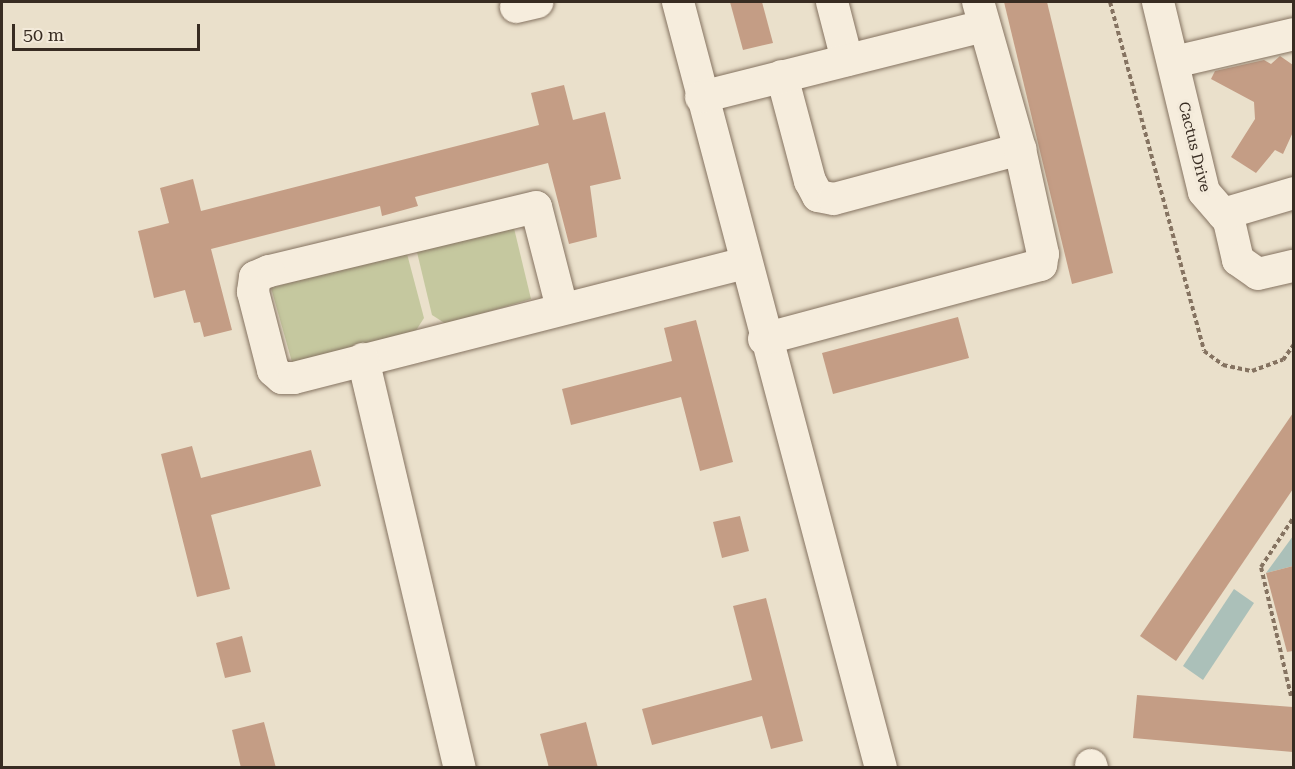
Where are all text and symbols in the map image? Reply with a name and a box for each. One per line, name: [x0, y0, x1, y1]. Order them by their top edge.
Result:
scale bar: [15, 12, 202, 50]
text: 50 m: [23, 24, 64, 45]
street label: Cactus Drive: [1174, 100, 1214, 194]

